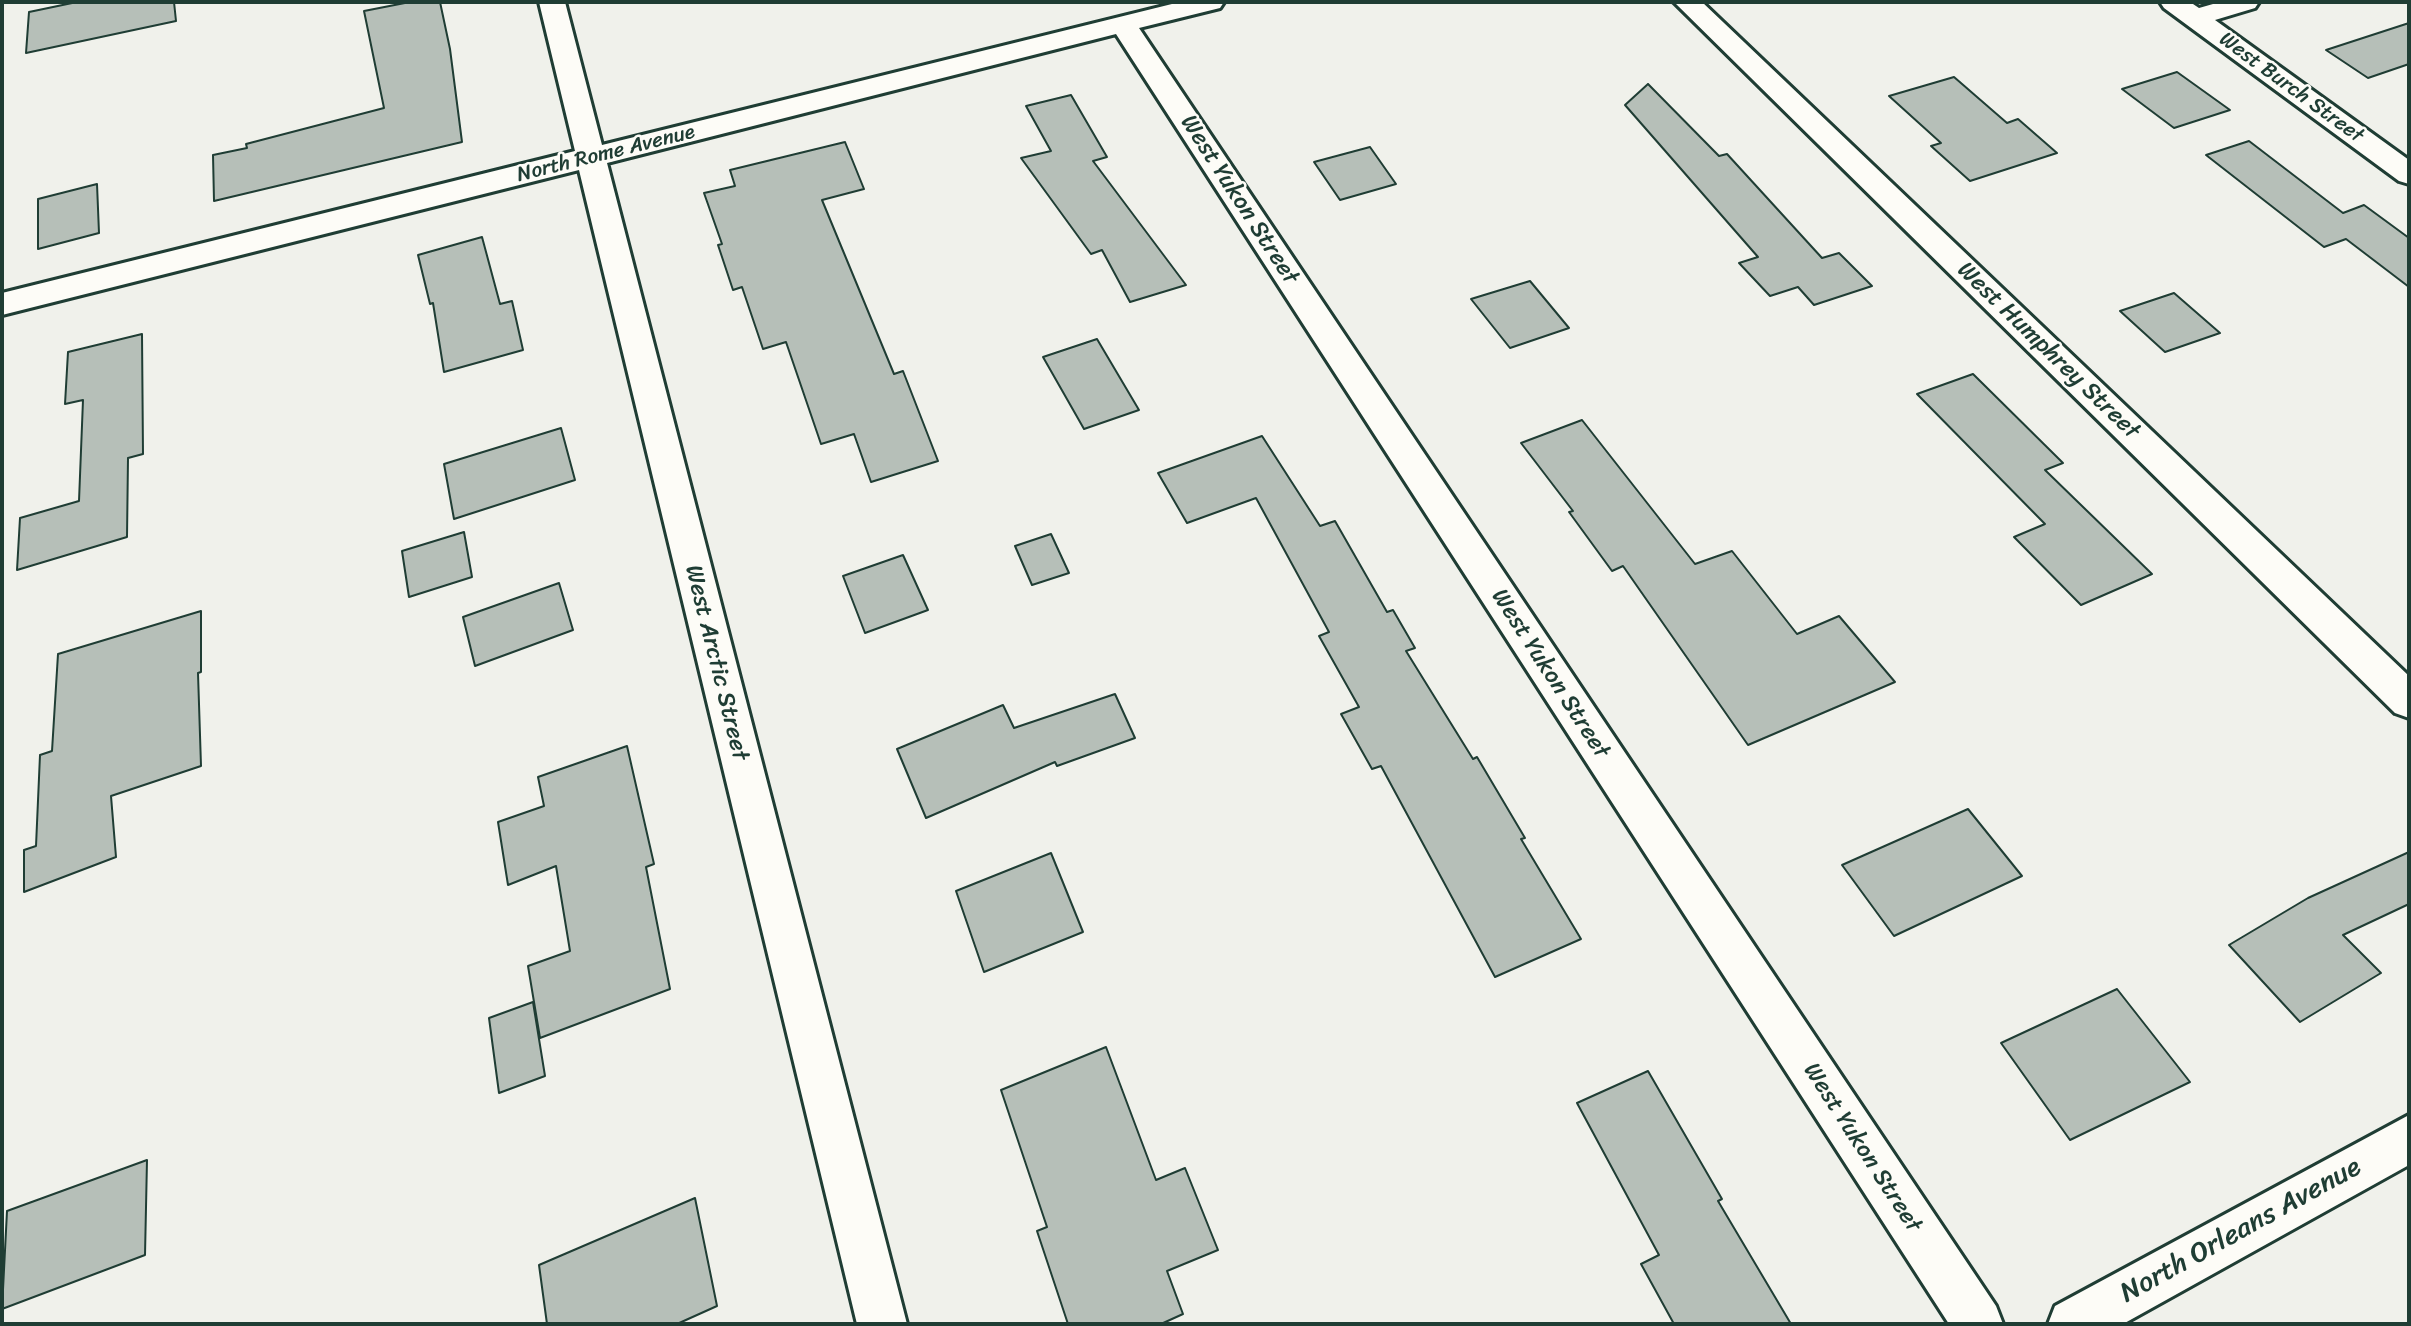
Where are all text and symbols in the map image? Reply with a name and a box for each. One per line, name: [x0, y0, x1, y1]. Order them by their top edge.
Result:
street label: West Burch Street: [2214, 27, 2368, 149]
street label: West Yukon Street: [1174, 110, 1304, 290]
street label: North Rome Avenue: [515, 120, 697, 188]
street label: West Humphrey Street: [1951, 256, 2145, 446]
street label: West Arctic Street: [678, 562, 754, 764]
street label: West Yukon Street: [1485, 584, 1615, 764]
street label: West Yukon Street: [1797, 1058, 1927, 1238]
street label: North Orleans Avenue: [2115, 1151, 2367, 1311]

